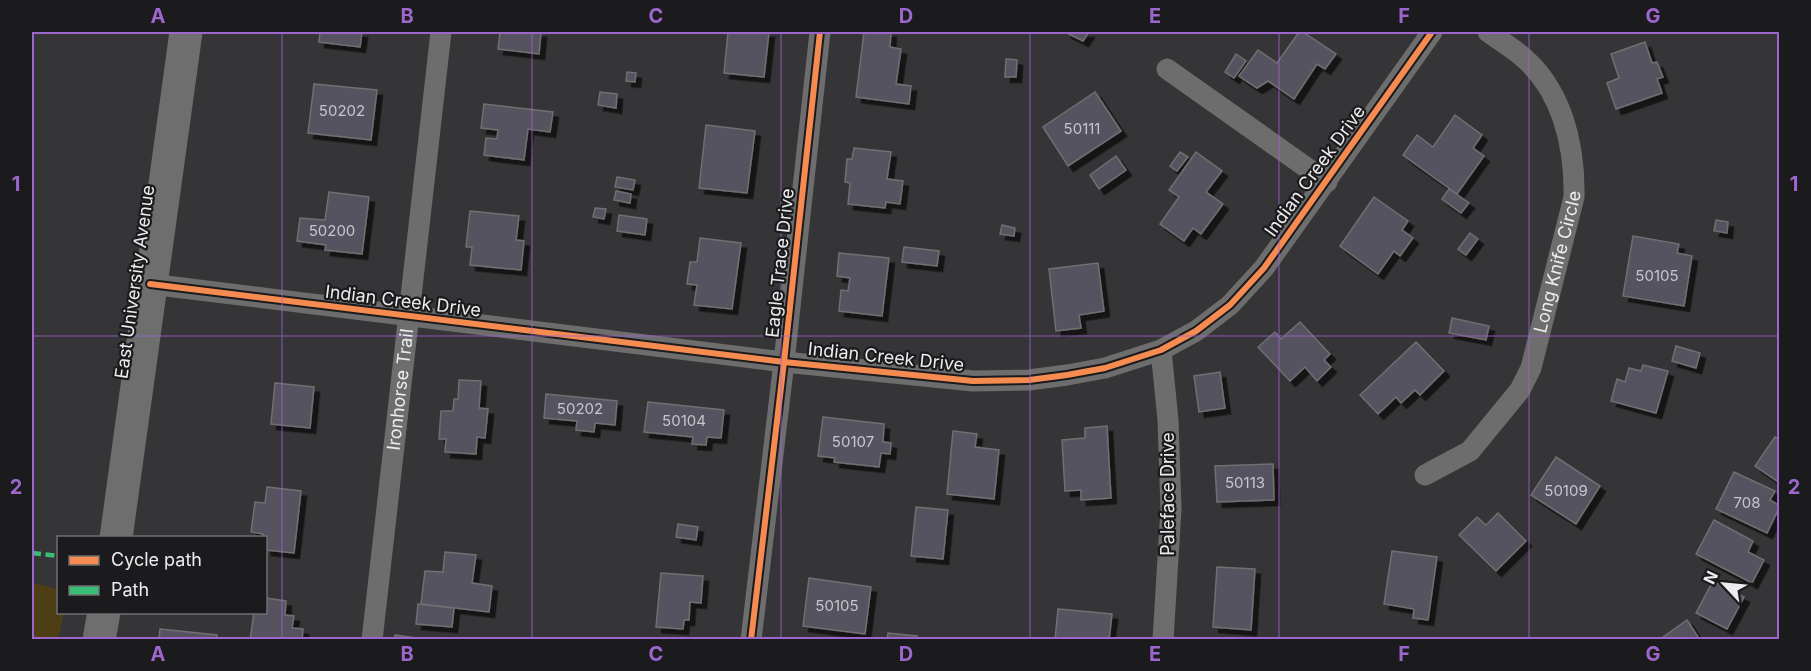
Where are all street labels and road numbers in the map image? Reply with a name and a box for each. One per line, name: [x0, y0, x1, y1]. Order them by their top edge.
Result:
street label: Indian Creek Drive: [1260, 101, 1369, 240]
street label: East University Avenue: [111, 184, 158, 380]
street label: Eagle Trace Drive: [761, 187, 798, 339]
street label: Long Knife Circle: [1529, 191, 1584, 335]
street label: Indian Creek Drive: [324, 281, 482, 320]
street label: Ironhorse Trail: [383, 328, 417, 451]
street label: Indian Creek Drive: [807, 338, 965, 375]
street label: Paleface Drive: [1157, 432, 1178, 556]

